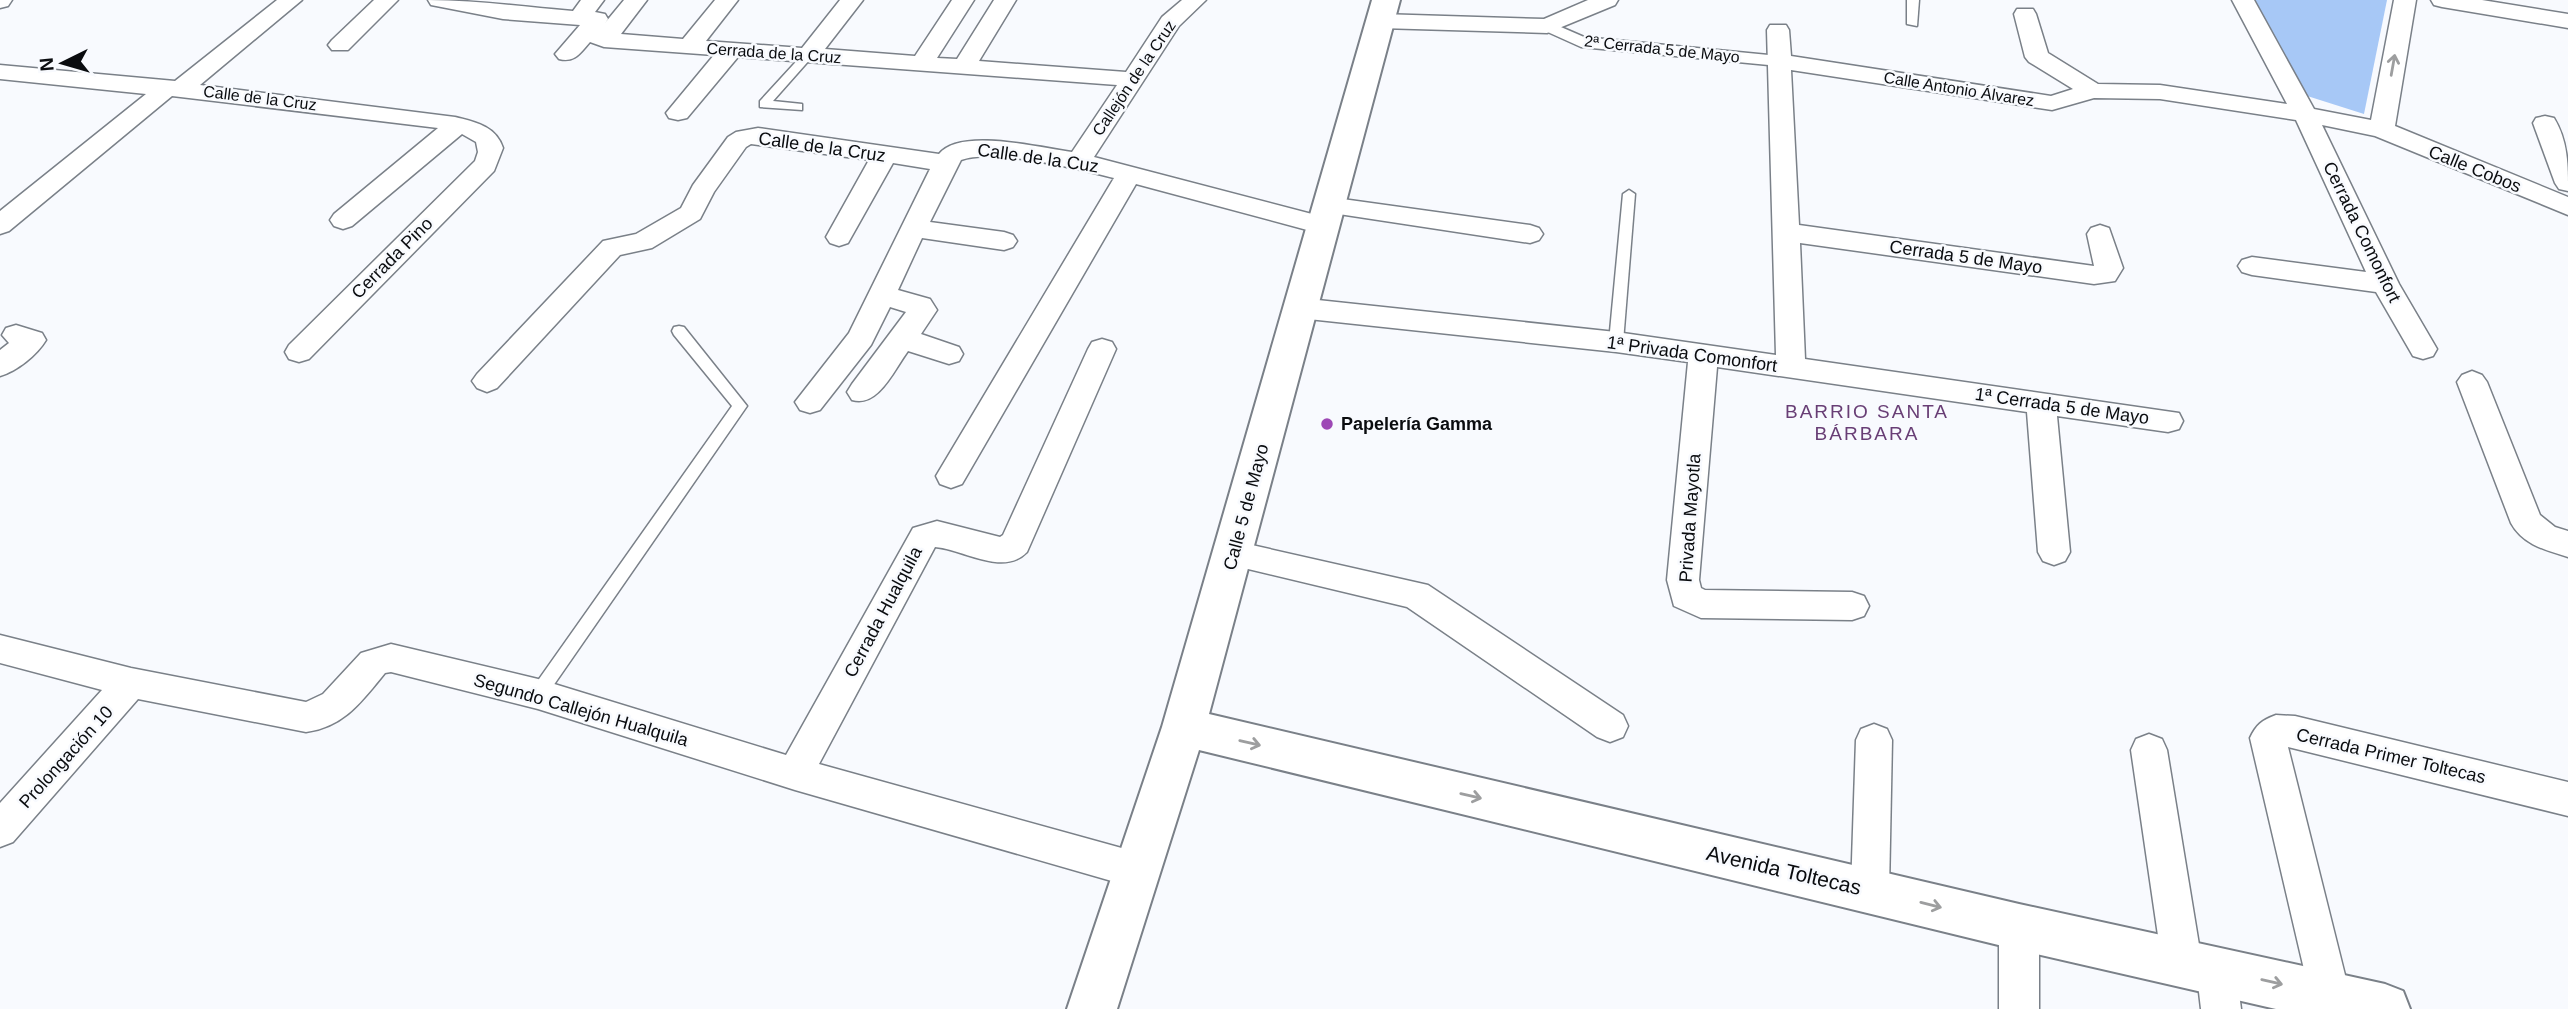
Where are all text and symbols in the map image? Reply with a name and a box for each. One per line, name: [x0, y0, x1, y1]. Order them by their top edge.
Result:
street label: Callejón de la Cruz: [1089, 17, 1179, 139]
north arrow: [28, 28, 98, 98]
street label: 2ª Cerrada 5 de Mayo: [1583, 32, 1741, 66]
street label: Cerrada de la Cruz: [706, 40, 842, 66]
one-way arrow: [2387, 54, 2400, 77]
text: N: [36, 57, 58, 72]
street label: Calle Antonio Álvarez: [1883, 68, 2036, 109]
street label: Calle de la Cruz: [202, 83, 318, 113]
street label: Calle de la Cruz: [757, 128, 887, 166]
street label: Calle de la Cuz: [976, 140, 1100, 176]
street label: Calle Cobos: [2426, 141, 2524, 197]
street label: Cerrada Comonfort: [2319, 158, 2405, 306]
street label: Cerrada Pino: [347, 213, 437, 303]
street label: Cerrada 5 de Mayo: [1888, 236, 2044, 278]
street label: 1ª Privada Comonfort: [1606, 332, 1778, 376]
street label: 1ª Cerrada 5 de Mayo: [1974, 384, 2150, 428]
district label: BARRIO SANTA BÁRBARA: [1785, 401, 1949, 444]
place label: Papelería Gamma: [1341, 414, 1493, 434]
marker: Papelería Gamma: [1319, 416, 1335, 432]
street label: Calle 5 de Mayo: [1220, 442, 1272, 572]
street label: Privada Mayotla: [1676, 452, 1705, 583]
street label: Cerrada Hualquila: [840, 542, 926, 681]
street label: Segundo Callejón Hualquila: [471, 670, 691, 751]
street label: Prolongación 10: [15, 702, 117, 812]
street label: Cerrada Primer Toltecas: [2294, 724, 2488, 788]
one-way arrow: [1238, 737, 1261, 750]
one-way arrow: [1459, 790, 1482, 803]
street label: Avenida Toltecas: [1704, 841, 1864, 899]
one-way arrow: [1919, 899, 1942, 912]
one-way arrow: [2260, 976, 2283, 989]

